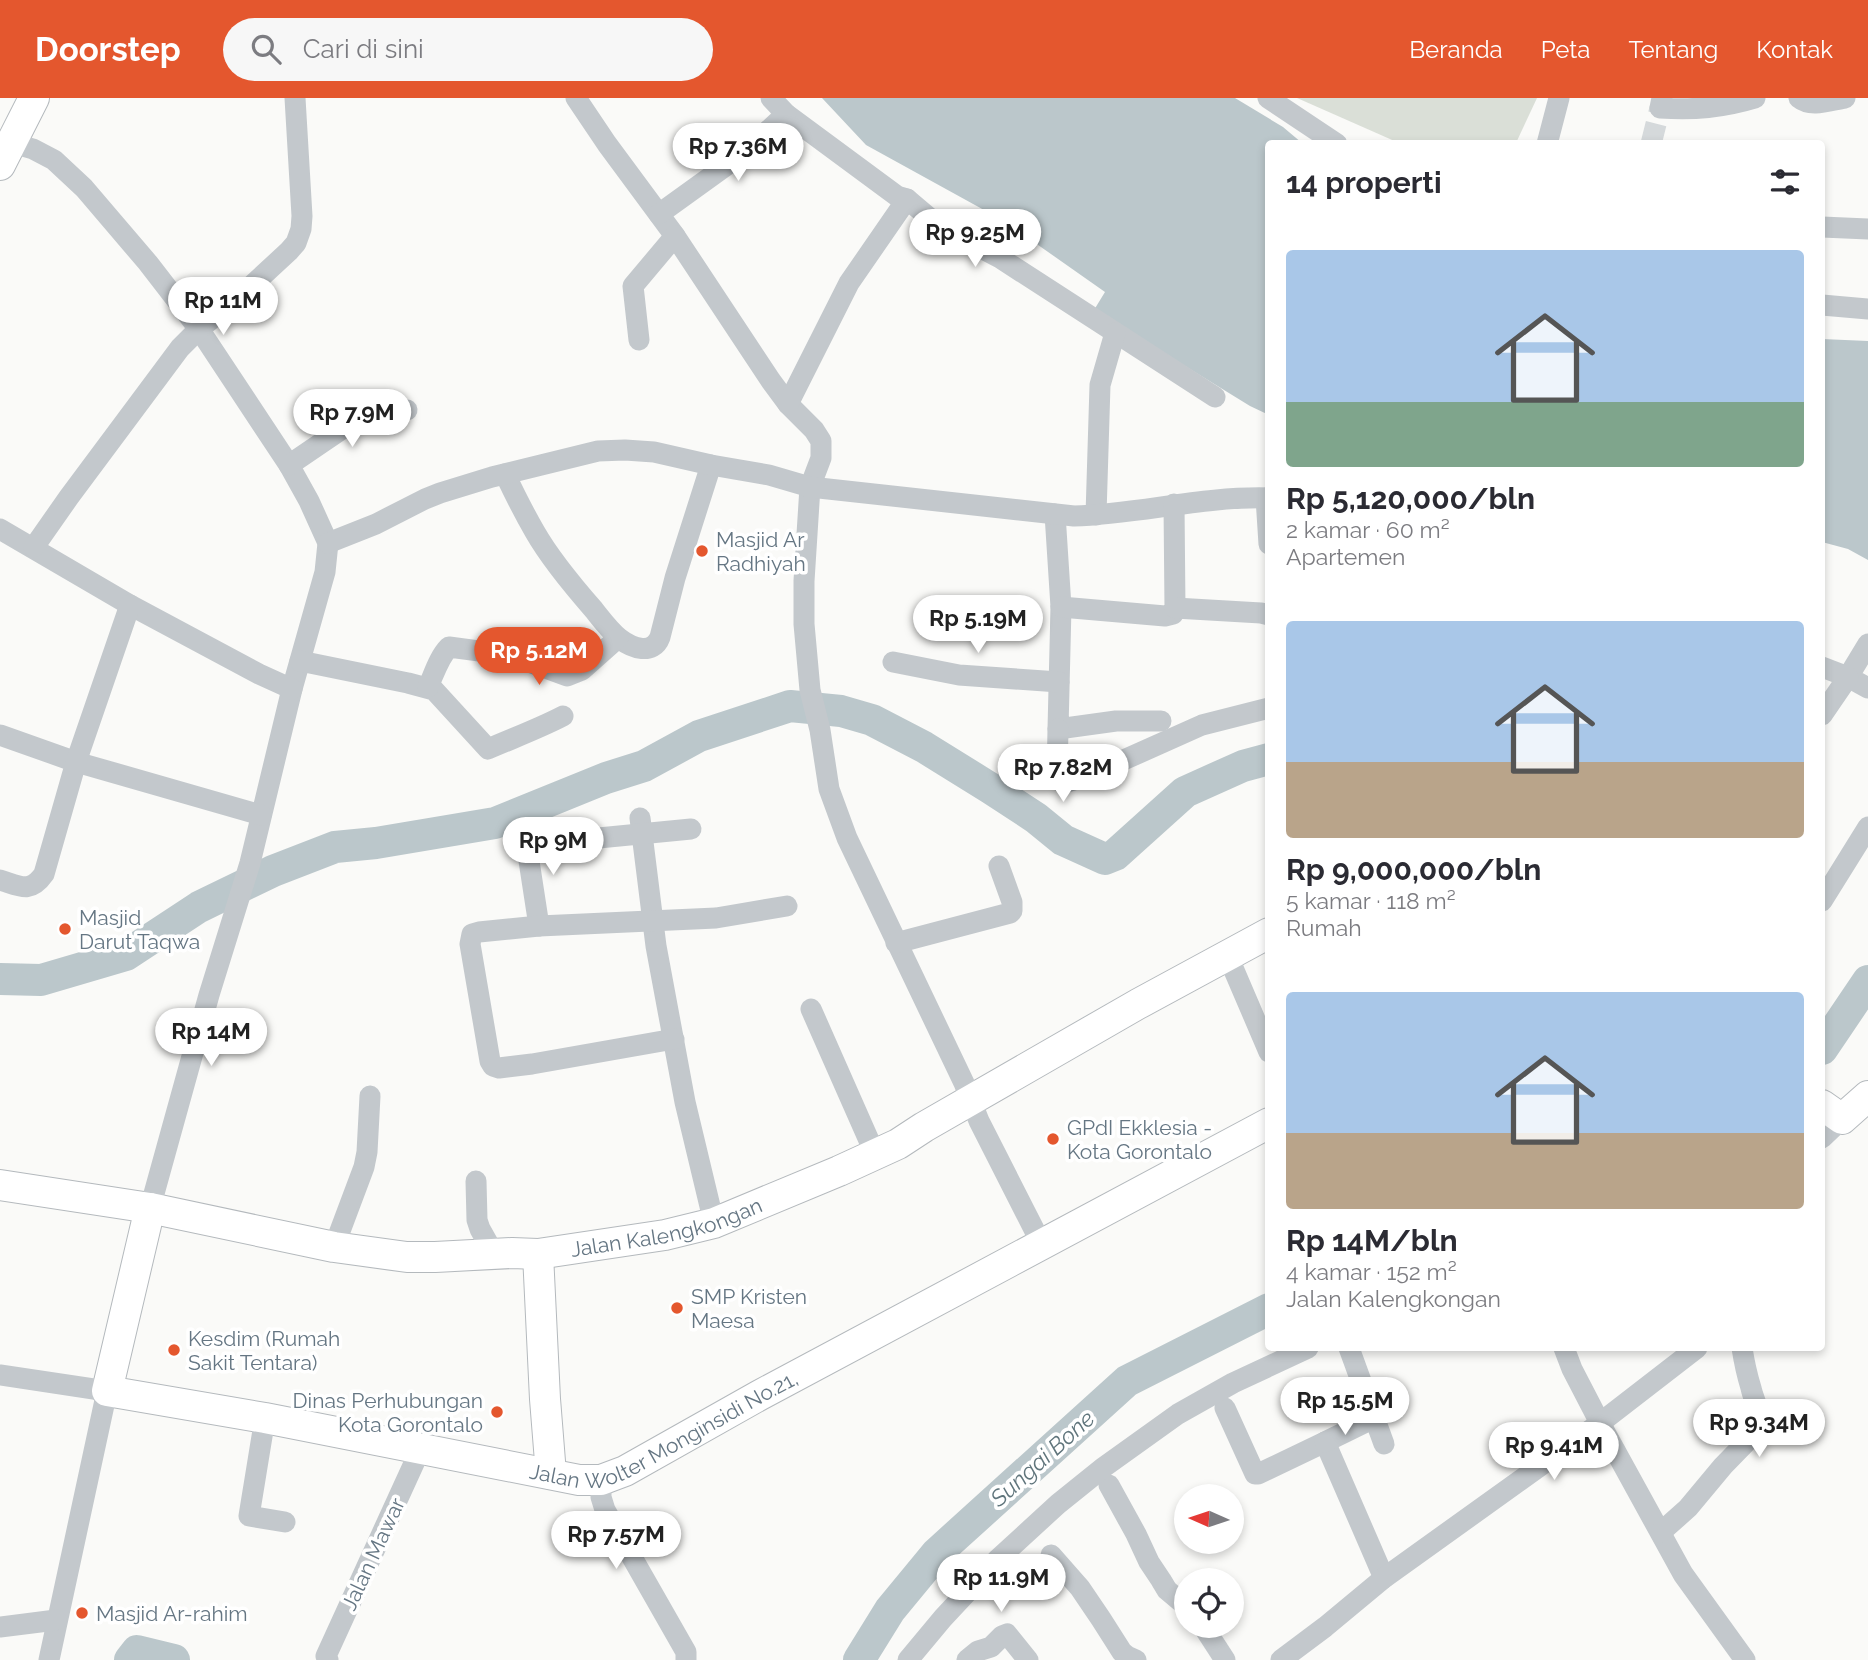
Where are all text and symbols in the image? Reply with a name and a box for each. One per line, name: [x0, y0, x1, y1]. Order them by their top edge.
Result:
search box: [223, 18, 713, 81]
text: Doorstep: [35, 30, 181, 69]
icon: search: [247, 30, 285, 68]
text: Cari di sini: [303, 34, 424, 64]
text: Beranda: [1409, 35, 1503, 64]
text: Peta: [1541, 35, 1590, 64]
text: Tentang: [1628, 35, 1718, 64]
text: Kontak: [1756, 35, 1833, 64]
pin: Rp 7.36M: [666, 123, 810, 183]
text: Rp 7.36M: [689, 132, 787, 159]
icon: filters: [1766, 163, 1804, 201]
text: 14 properti: [1286, 165, 1442, 200]
pin: Rp 9.25M: [903, 209, 1047, 269]
text: Rp 9.25M: [925, 218, 1025, 245]
pin: Rp 11M: [166, 278, 280, 337]
text: Rp 11M: [184, 286, 262, 313]
icon: home: [1482, 295, 1608, 421]
pin: Rp 7.9M: [287, 390, 417, 449]
text: Rp 7.9M: [309, 398, 395, 425]
text: Rp 5,120,000/bln: [1286, 481, 1535, 516]
text: 2 kamar · 60 m²: [1286, 516, 1450, 543]
place label: Masjid Ar Radhiyah: [716, 527, 806, 576]
marker: Masjid Ar Radhiyah: [694, 543, 710, 559]
text: Apartemen: [1286, 543, 1405, 570]
pin: Rp 5.19M: [906, 596, 1050, 655]
text: Rp 5.19M: [929, 604, 1027, 631]
pin: Rp 5.12M: [467, 628, 611, 687]
text: Rp 5.12M: [490, 636, 588, 663]
icon: home: [1482, 666, 1608, 792]
pin: Rp 7.82M: [991, 744, 1135, 804]
text: Rp 7.82M: [1014, 753, 1112, 780]
pin: Rp 9M: [504, 818, 602, 877]
text: Rp 9M: [519, 826, 587, 853]
text: Rp 9,000,000/bln: [1286, 852, 1541, 887]
text: 5 kamar · 118 m²: [1286, 887, 1456, 914]
place label: Masjid Darut Taqwa: [79, 905, 200, 954]
text: Rumah: [1286, 914, 1362, 941]
marker: Masjid Darut Taqwa: [57, 921, 73, 937]
pin: Rp 14M: [154, 1009, 268, 1068]
text: Rp 14M: [171, 1017, 251, 1044]
icon: home: [1482, 1037, 1608, 1163]
place label: GPdI Ekklesia - Kota Gorontalo: [1067, 1115, 1212, 1164]
marker: GPdI Ekklesia - Kota Gorontalo: [1045, 1131, 1061, 1147]
street label: Jalan Kalengkongan: [569, 1192, 766, 1261]
text: Rp 14M/bln: [1286, 1223, 1458, 1258]
text: 4 kamar · 152 m²: [1286, 1258, 1457, 1285]
place label: SMP Kristen Maesa: [691, 1284, 807, 1333]
text: Jalan Kalengkongan: [1286, 1285, 1501, 1312]
marker: SMP Kristen Maesa: [669, 1300, 685, 1316]
place label: Kesdim (Rumah Sakit Tentara): [188, 1326, 340, 1375]
marker: Kesdim (Rumah Sakit Tentara): [166, 1342, 182, 1358]
street label: Jalan Wolter Monginsidi No.21,: [528, 1365, 802, 1493]
pin: Rp 15.5M: [1273, 1378, 1417, 1437]
text: Rp 15.5M: [1296, 1386, 1394, 1413]
place label: Dinas Perhubungan Kota Gorontalo: [293, 1388, 483, 1437]
pin: Rp 9.34M: [1687, 1400, 1831, 1459]
marker: Dinas Perhubungan Kota Gorontalo: [489, 1404, 505, 1420]
water label: Sungai Bone: [984, 1404, 1099, 1512]
text: Rp 9.34M: [1709, 1408, 1809, 1435]
pin: Rp 9.41M: [1482, 1422, 1626, 1482]
text: Rp 9.41M: [1505, 1431, 1603, 1458]
north arrow: [1174, 1484, 1244, 1554]
map controls: [1174, 1484, 1244, 1638]
street label: Jalan Mawar: [336, 1493, 410, 1614]
pin: Rp 7.57M: [544, 1512, 688, 1571]
text: Rp 7.57M: [567, 1520, 665, 1547]
pin: Rp 11.9M: [929, 1554, 1073, 1614]
text: Rp 11.9M: [953, 1563, 1049, 1590]
button: locate: [1174, 1568, 1244, 1638]
place label: Masjid Ar-rahim: [96, 1601, 248, 1626]
marker: Masjid Ar-rahim: [74, 1605, 90, 1621]

